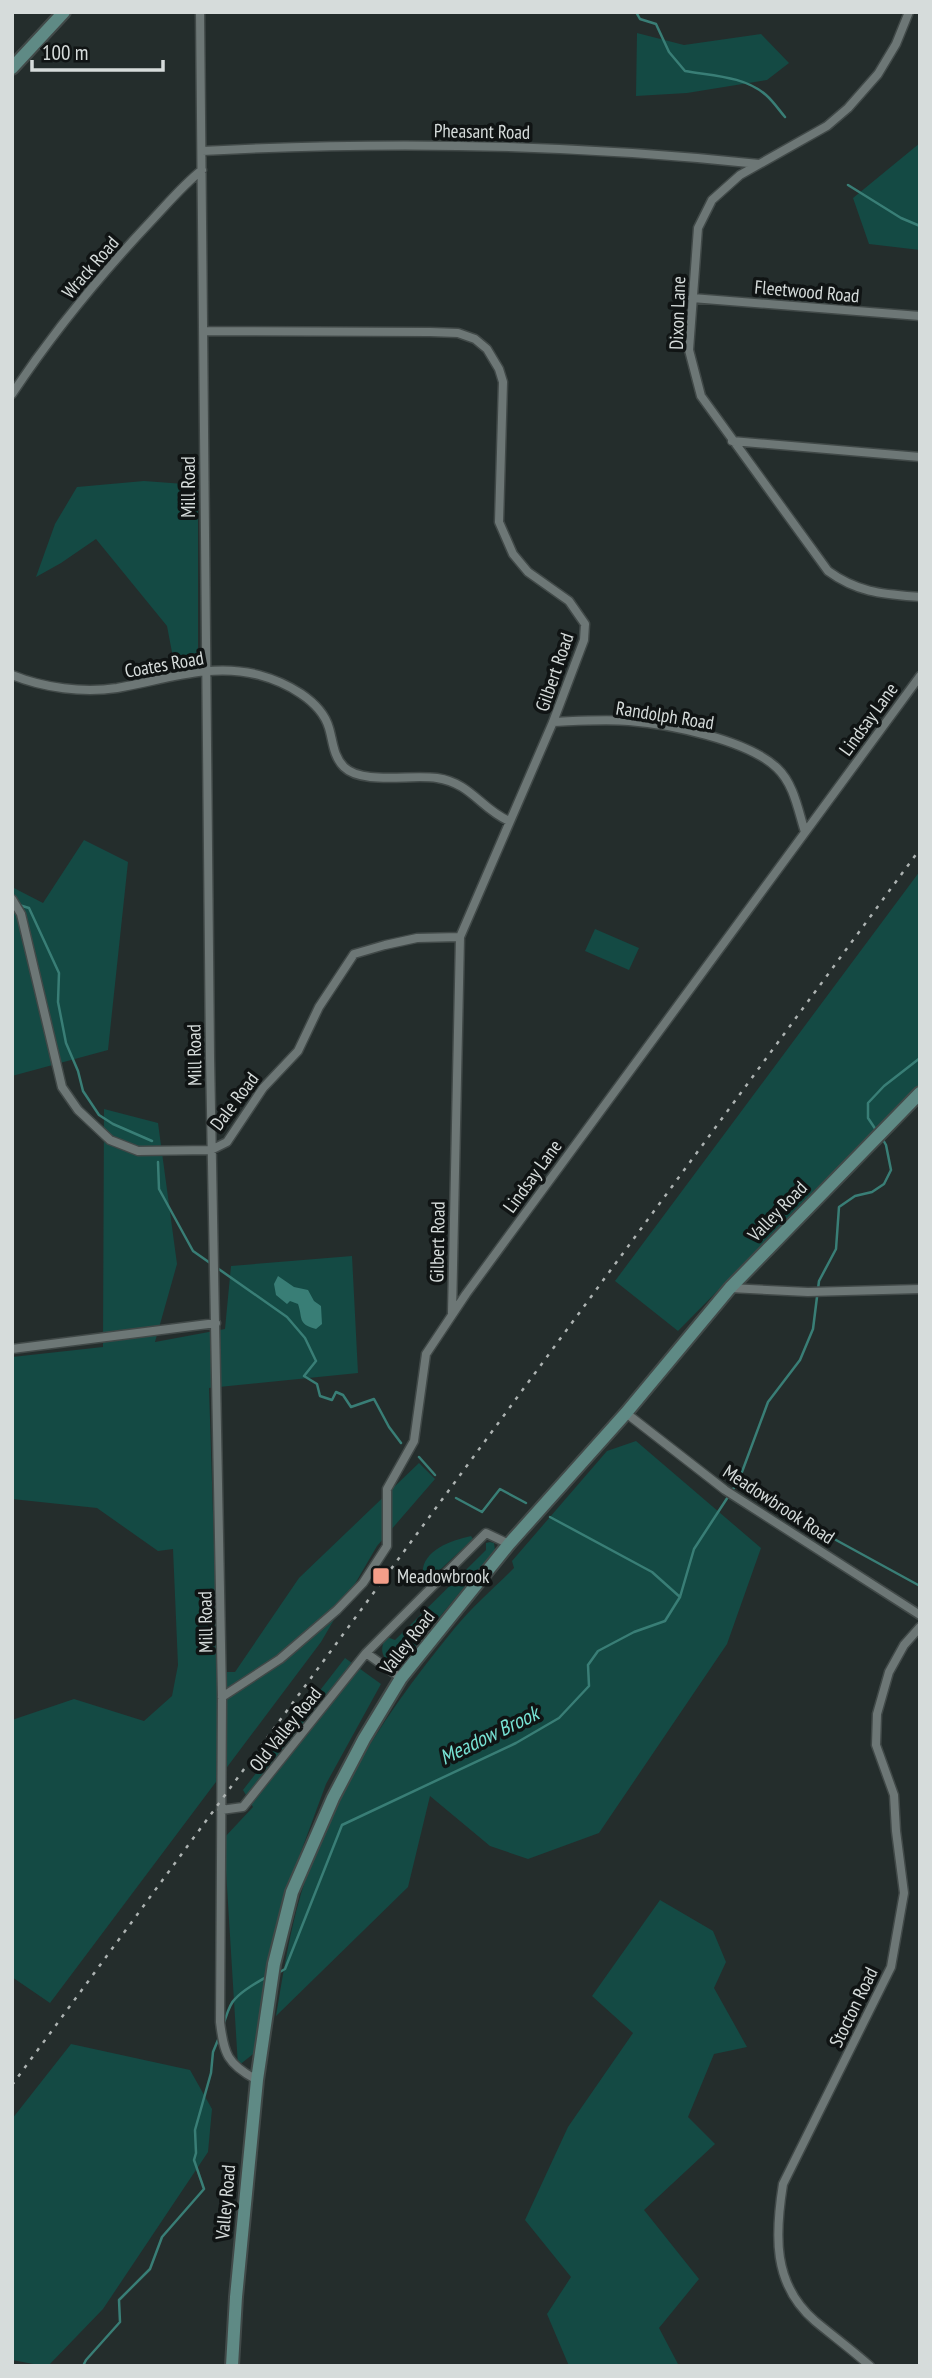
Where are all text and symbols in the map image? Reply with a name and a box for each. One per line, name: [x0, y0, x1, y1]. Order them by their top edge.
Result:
scale bar: [32, 28, 163, 72]
text: 100 m: [42, 39, 88, 66]
street label: Pheasant Road: [434, 118, 530, 144]
street label: Wrack Road: [56, 231, 124, 303]
street label: Fleetwood Road: [754, 274, 860, 308]
street label: Dixon Lane: [664, 276, 690, 350]
street label: Mill Road: [176, 456, 200, 518]
street label: Gilbert Road: [529, 630, 579, 714]
street label: Coates Road: [123, 645, 205, 683]
street label: Lindsay Lane: [833, 678, 903, 760]
street label: Randolph Road: [614, 695, 716, 735]
street label: Mill Road: [181, 1024, 207, 1086]
street label: Dale Road: [204, 1067, 264, 1135]
street label: Lindsay Lane: [497, 1135, 567, 1217]
street label: Valley Road: [742, 1176, 812, 1247]
street label: Gilbert Road: [424, 1201, 450, 1283]
street label: Meadowbrook Road: [719, 1459, 839, 1549]
place label: Meadowbrook: [397, 1564, 490, 1588]
marker: Meadowbrook: [371, 1566, 391, 1586]
street label: Mill Road: [192, 1591, 218, 1653]
street label: Valley Road: [374, 1605, 440, 1680]
street label: Old Valley Road: [244, 1682, 326, 1776]
water label: Meadow Brook: [435, 1698, 545, 1771]
street label: Stocton Road: [823, 1963, 883, 2051]
street label: Valley Road: [210, 2164, 240, 2241]

